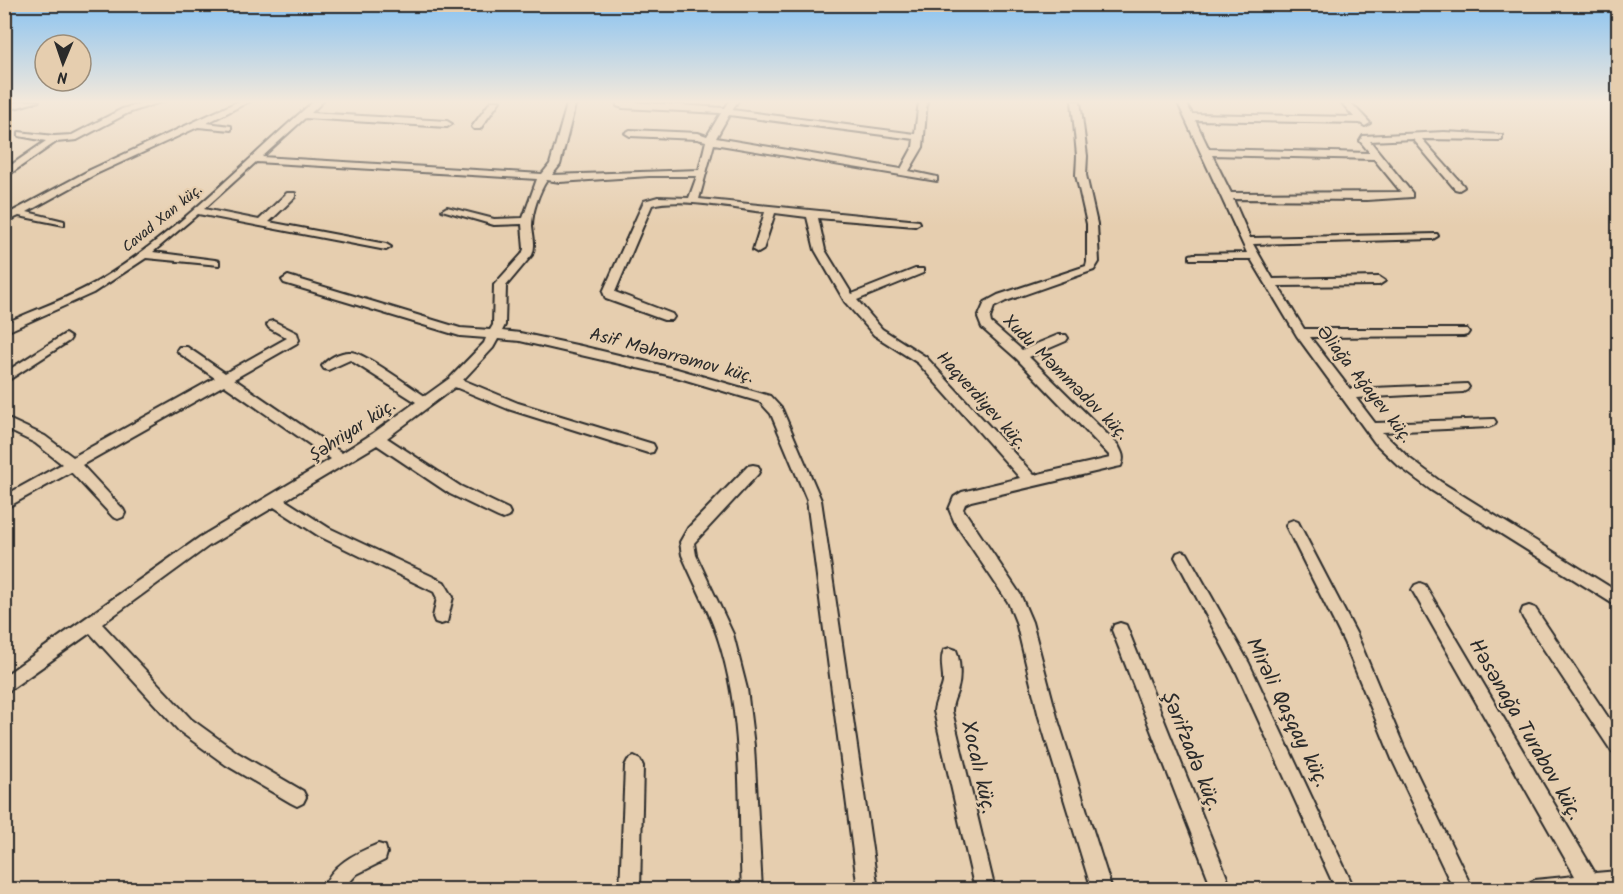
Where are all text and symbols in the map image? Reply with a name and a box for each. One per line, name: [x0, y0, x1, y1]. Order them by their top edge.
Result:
north arrow: [33, 33, 93, 93]
text: N: [57, 64, 68, 89]
street label: Cavad Xan küç.: [117, 179, 208, 259]
street label: Xudu Məmmədov küç.: [995, 308, 1135, 448]
street label: Əliağa Ağayev küç.: [1308, 319, 1419, 450]
street label: Asif Məhərrəmov küç.: [586, 321, 757, 392]
street label: Haqverdiyev küç.: [928, 345, 1033, 457]
street label: Şəhriyar küç.: [303, 392, 402, 470]
street label: Mirəli Qaşqay küç.: [1236, 632, 1337, 793]
street label: Həsənağa Turabov küç.: [1459, 632, 1590, 827]
street label: Şərifzadə küç.: [1152, 687, 1230, 817]
street label: Xocalı küç.: [951, 717, 1004, 817]

